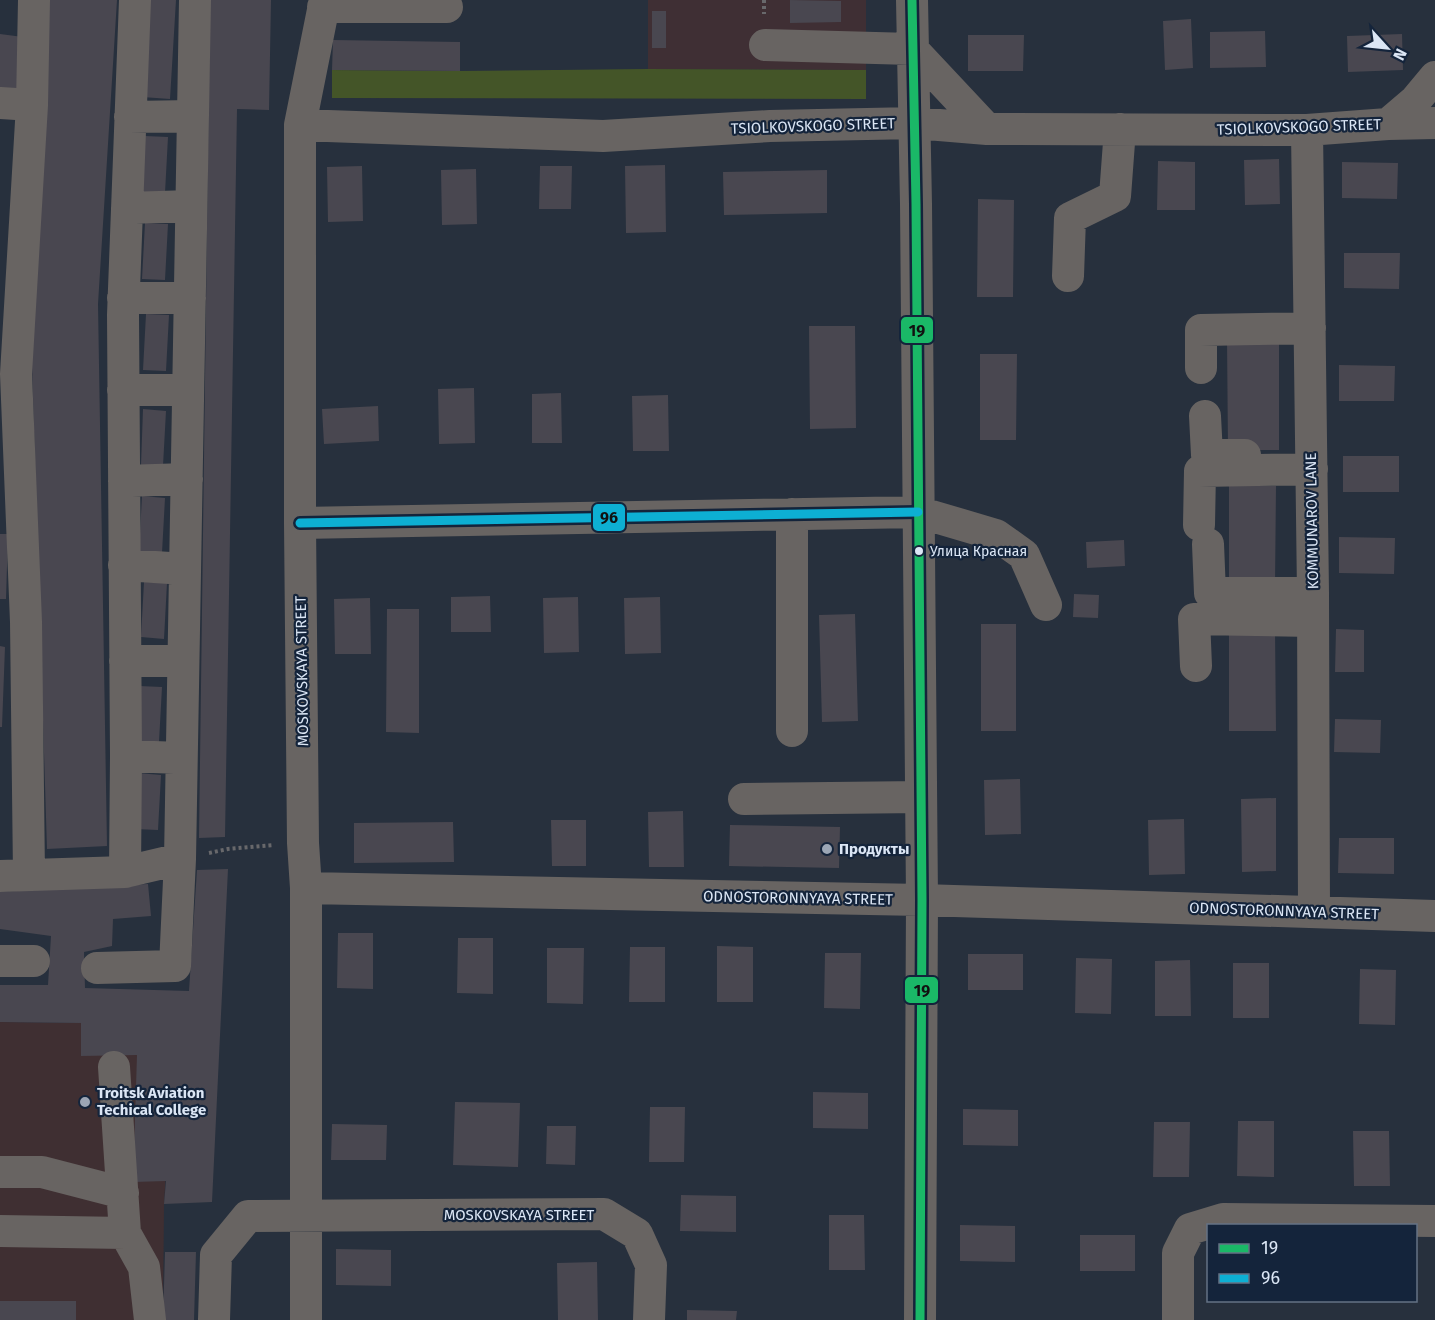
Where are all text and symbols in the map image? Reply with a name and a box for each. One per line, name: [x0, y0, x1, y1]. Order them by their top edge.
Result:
north arrow: [1357, 18, 1417, 78]
text: N: [1389, 46, 1411, 64]
street label: TSIOLKOVSKOGO STREET: [731, 114, 896, 138]
street label: TSIOLKOVSKOGO STREET: [1217, 115, 1382, 139]
line badge: 19: [900, 316, 934, 344]
text: 19: [909, 321, 925, 340]
street label: KOMMUNAROV LANE: [1302, 452, 1322, 590]
line badge: 96: [592, 503, 626, 532]
text: 96: [600, 508, 618, 527]
place label: Улица Красная: [930, 543, 1027, 560]
marker: Улица Красная: [913, 545, 925, 557]
street label: MOSKOVSKAYA STREET: [292, 595, 312, 746]
place label: Продукты: [839, 840, 909, 858]
marker: Продукты: [820, 842, 834, 856]
street label: ODNOSTORONNYAYA STREET: [703, 887, 893, 909]
street label: ODNOSTORONNYAYA STREET: [1189, 899, 1379, 923]
line badge: 19: [904, 976, 939, 1004]
text: 19: [914, 981, 930, 1000]
place label: Troitsk Aviation Techical College: [97, 1084, 206, 1119]
marker: Troitsk Aviation Techical College: [78, 1095, 92, 1109]
street label: MOSKOVSKAYA STREET: [444, 1206, 595, 1224]
legend: [1207, 1224, 1417, 1302]
text: 19: [1261, 1237, 1278, 1259]
text: 96: [1261, 1267, 1280, 1289]

